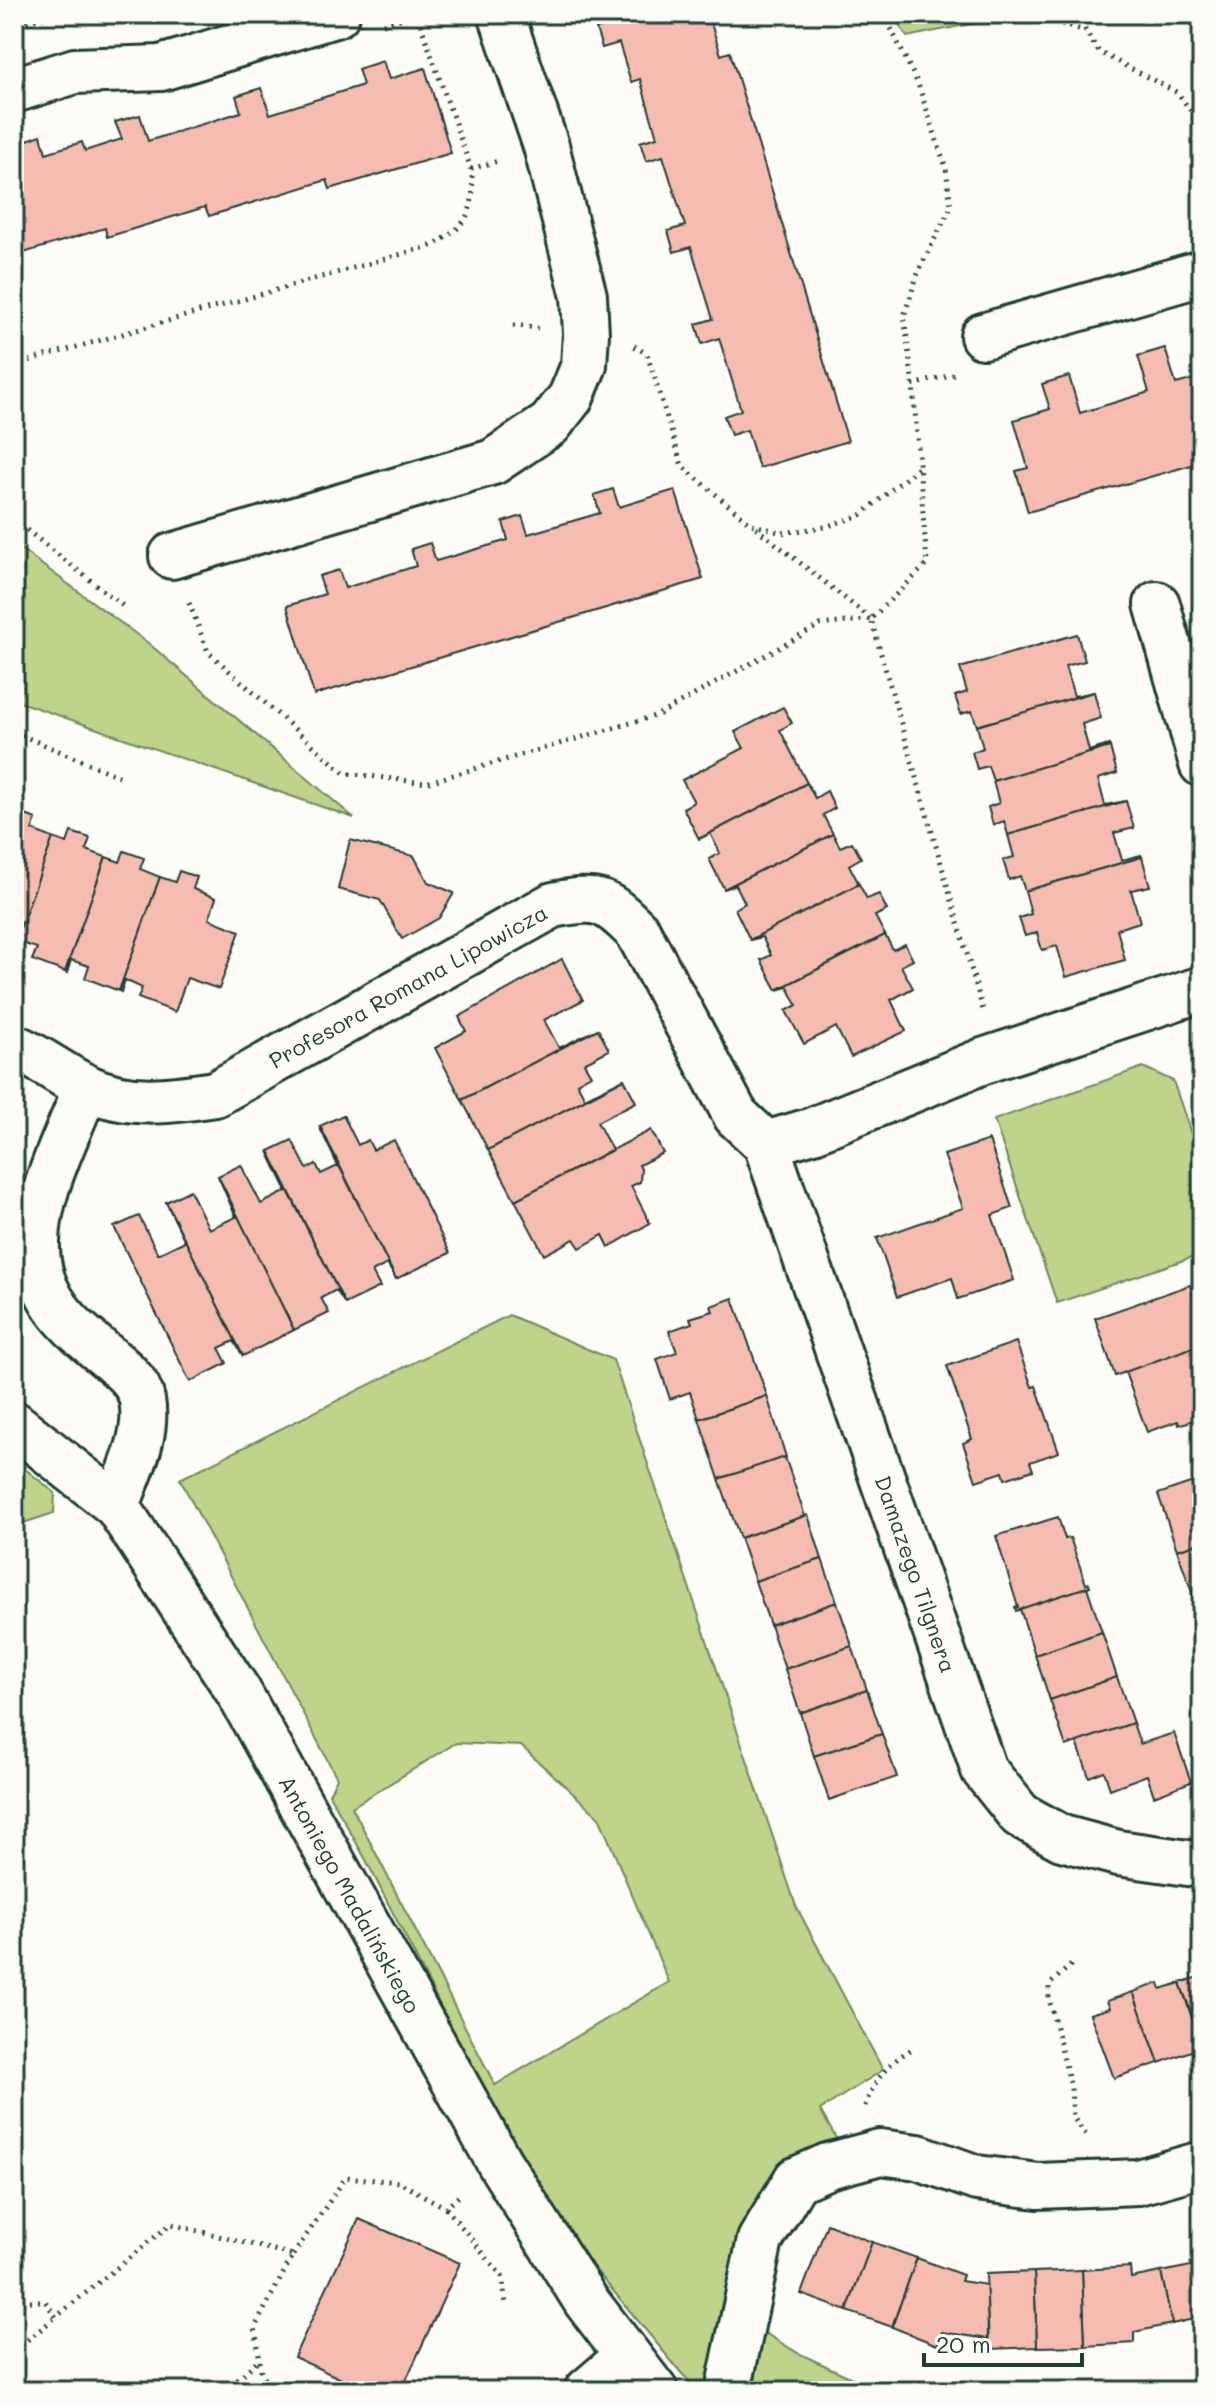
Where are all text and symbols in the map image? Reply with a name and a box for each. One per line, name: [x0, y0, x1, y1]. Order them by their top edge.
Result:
street label: Profesora Romana Lipowicza: [264, 897, 552, 1075]
street label: Damazego Tilgnera: [869, 1472, 963, 1676]
street label: Antoniego Madalińskiego: [273, 1770, 427, 2018]
scale bar: [924, 2317, 1082, 2367]
text: 20 m: [936, 2328, 991, 2359]

